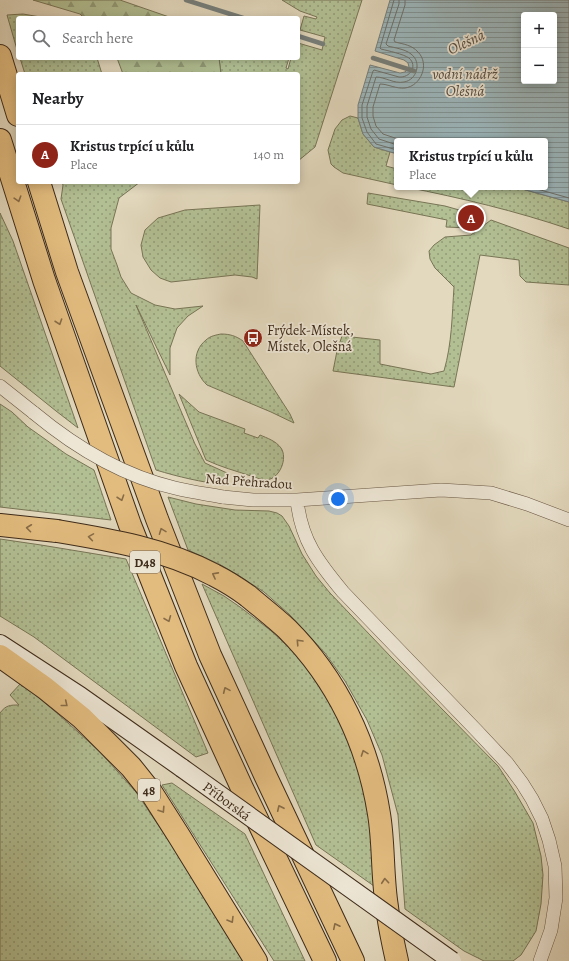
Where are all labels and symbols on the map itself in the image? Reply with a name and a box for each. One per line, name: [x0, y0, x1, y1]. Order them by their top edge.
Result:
water label: Olešná: [444, 25, 488, 59]
water label: vodní nádrž Olešná: [432, 64, 498, 101]
one-way arrow: [13, 195, 22, 202]
pin: A: [458, 203, 484, 233]
one-way arrow: [54, 319, 62, 326]
place label: Frýdek-Místek, Místek, Olešná: [267, 321, 354, 356]
bus stop icon: Frýdek-Místek, Místek, Olešná: [242, 327, 264, 349]
street label: Nad Přehradou: [205, 469, 293, 494]
your location: [328, 489, 348, 509]
one-way arrow: [116, 494, 124, 501]
one-way arrow: [26, 524, 32, 533]
one-way arrow: [158, 527, 166, 534]
one-way arrow: [88, 533, 94, 542]
road number: D48: [130, 551, 160, 573]
one-way arrow: [211, 573, 219, 580]
one-way arrow: [163, 615, 171, 622]
one-way arrow: [296, 639, 303, 647]
one-way arrow: [223, 687, 231, 695]
one-way arrow: [61, 700, 68, 707]
one-way arrow: [361, 750, 369, 757]
street label: Příborská: [199, 778, 255, 826]
road number: 48: [138, 779, 160, 801]
one-way arrow: [277, 805, 285, 813]
one-way arrow: [157, 806, 165, 813]
one-way arrow: [380, 878, 389, 884]
one-way arrow: [226, 916, 233, 923]
one-way arrow: [333, 923, 341, 930]

